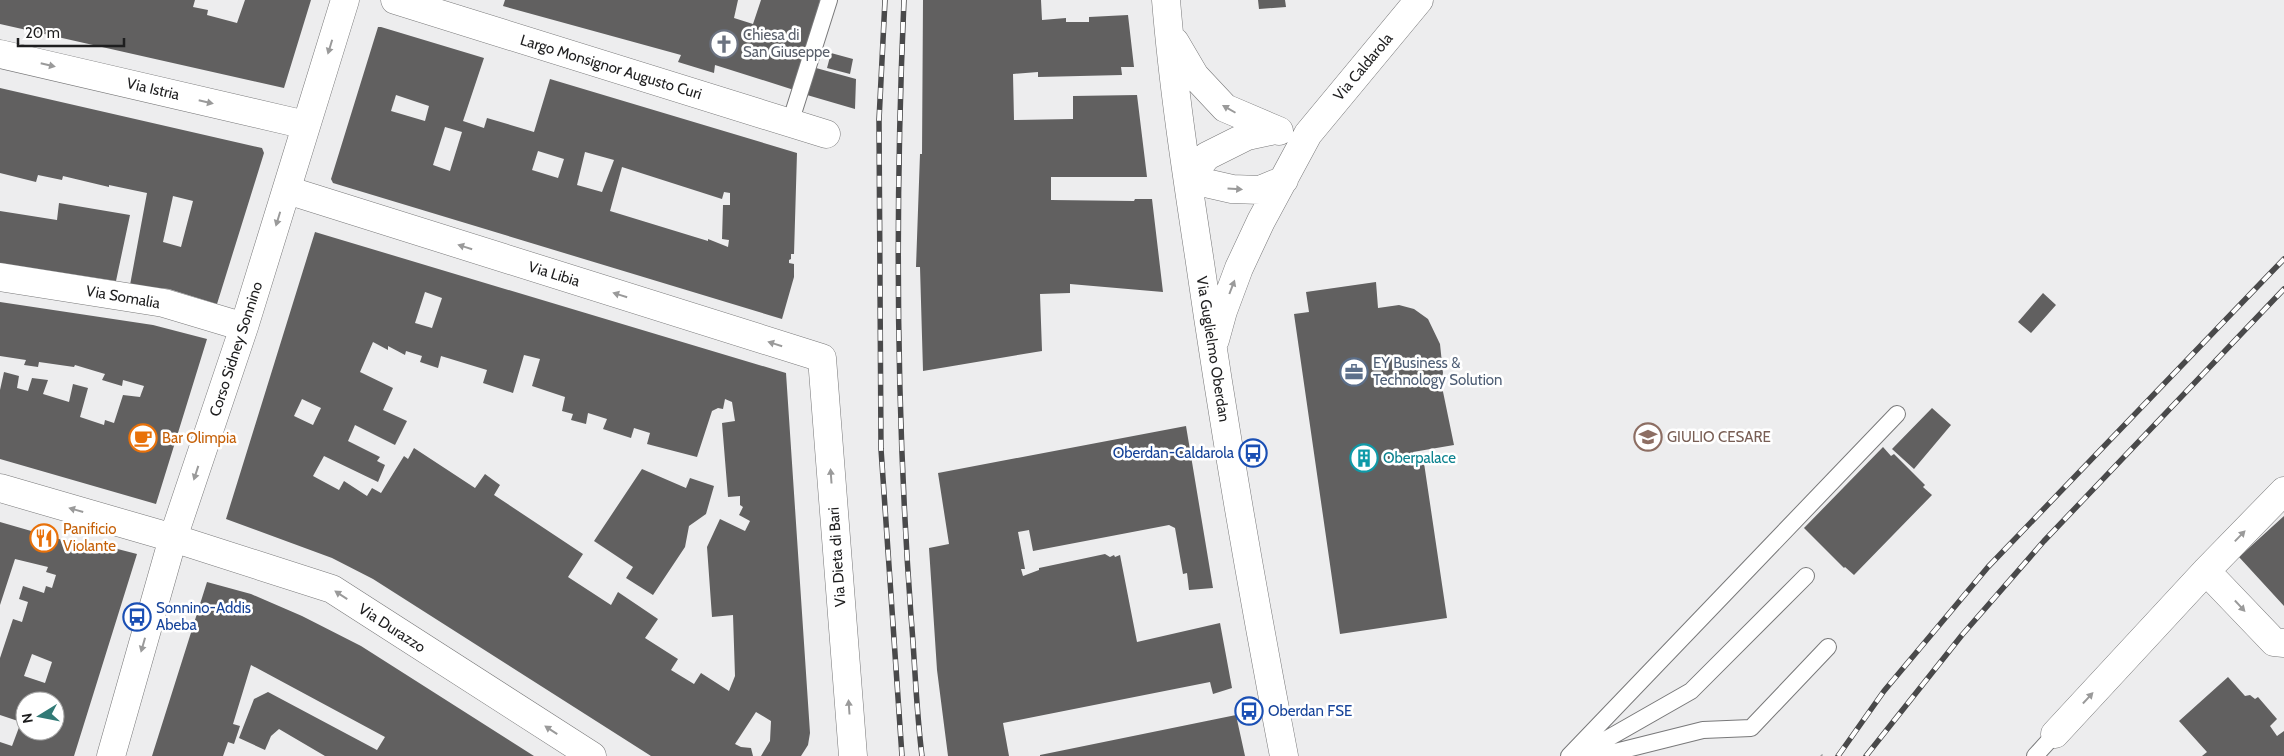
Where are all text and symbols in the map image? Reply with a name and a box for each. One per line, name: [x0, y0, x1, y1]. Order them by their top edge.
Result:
scale bar: [18, 15, 124, 47]
text: 20 m: [25, 24, 60, 42]
place label: Chiesa di San Giuseppe: [743, 26, 830, 61]
church icon: Chiesa di San Giuseppe: [709, 29, 739, 59]
street label: Via Caldarola: [1330, 29, 1397, 104]
street label: Largo Monsignor Augusto Curi: [518, 31, 704, 103]
one-way arrow: [326, 39, 334, 54]
one-way arrow: [40, 61, 55, 69]
street label: Via Istria: [125, 74, 182, 104]
one-way arrow: [198, 98, 213, 106]
one-way arrow: [1222, 105, 1235, 114]
one-way arrow: [1228, 185, 1244, 193]
one-way arrow: [273, 211, 281, 226]
one-way arrow: [457, 242, 472, 250]
street label: Via Libia: [526, 258, 583, 291]
street label: Via Guglielmo Oberdan: [1193, 275, 1233, 423]
street label: Corso Sidney Sonnino: [206, 279, 266, 419]
one-way arrow: [1229, 279, 1236, 294]
street label: Via Somalia: [85, 282, 162, 313]
one-way arrow: [613, 291, 628, 299]
one-way arrow: [768, 339, 783, 347]
place label: EY Business & Technology Solution: [1373, 354, 1502, 389]
office icon: EY Business & Technology Solution: [1339, 357, 1369, 387]
school or university icon: GIULIO CESARE: [1633, 422, 1663, 452]
cafe icon: Bar Olimpia: [128, 423, 158, 453]
place label: GIULIO CESARE: [1667, 428, 1771, 446]
place label: Bar Olimpia: [162, 429, 237, 447]
bus stop icon: Oberdan-Caldarola: [1238, 438, 1268, 468]
building icon: Oberpalace: [1349, 443, 1379, 473]
place label: Oberdan-Caldarola: [1113, 444, 1235, 462]
place label: Oberpalace: [1383, 449, 1456, 467]
one-way arrow: [191, 466, 199, 481]
one-way arrow: [827, 467, 835, 483]
one-way arrow: [68, 506, 83, 514]
street label: Via Dieta di Bari: [825, 507, 849, 607]
place label: Panificio Violante: [63, 520, 117, 555]
restaurant icon: Panificio Violante: [29, 523, 59, 553]
one-way arrow: [2234, 530, 2246, 542]
one-way arrow: [334, 590, 347, 599]
place label: Sonnino-Addis Abeba: [156, 599, 251, 634]
street label: Via Durazzo: [355, 600, 429, 656]
one-way arrow: [2234, 600, 2246, 612]
bus stop icon: Sonnino-Addis Abeba: [122, 602, 152, 632]
one-way arrow: [138, 638, 146, 653]
north arrow: [15, 691, 65, 741]
one-way arrow: [2082, 692, 2094, 704]
bus stop icon: Oberdan FSE: [1234, 696, 1264, 726]
one-way arrow: [845, 699, 853, 715]
place label: Oberdan FSE: [1268, 702, 1352, 720]
text: N: [17, 712, 37, 725]
one-way arrow: [545, 725, 558, 734]

